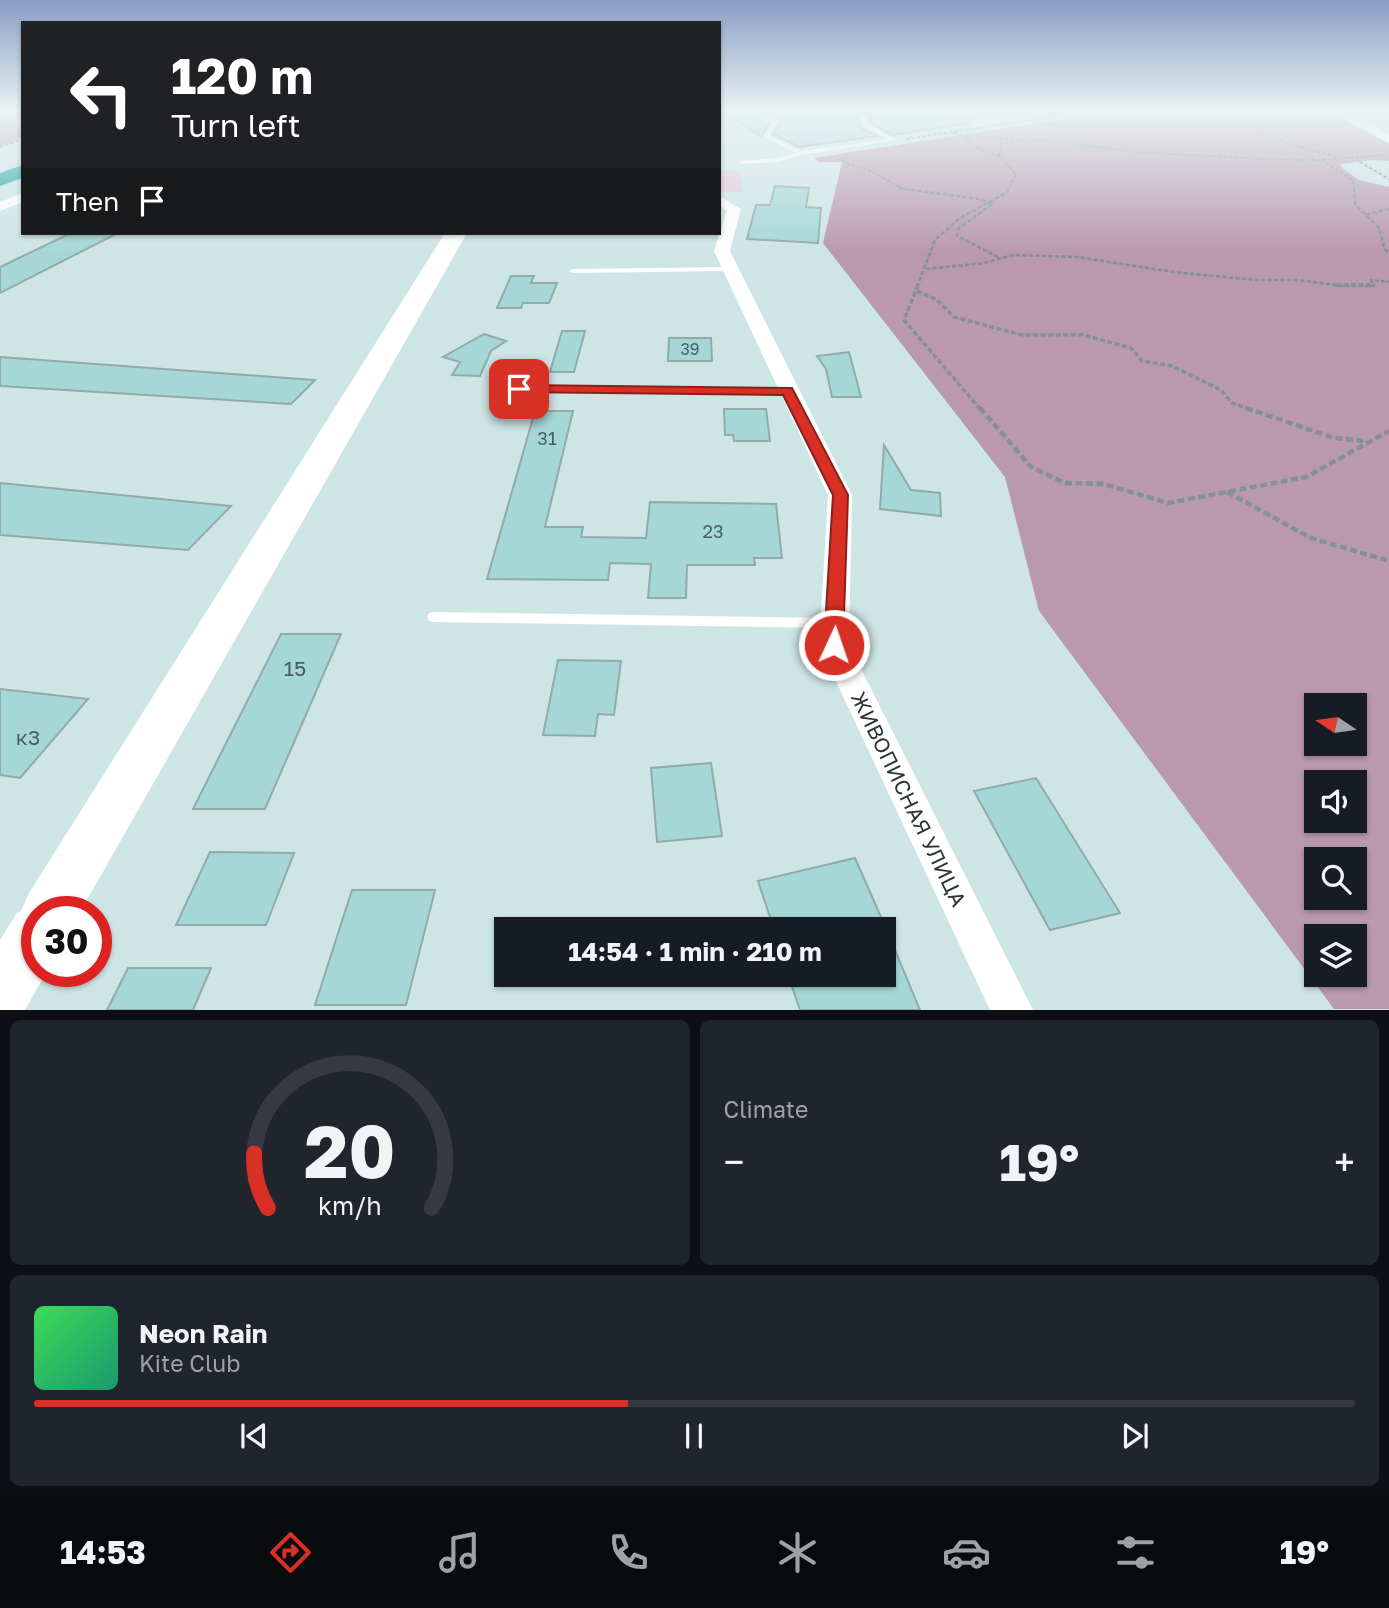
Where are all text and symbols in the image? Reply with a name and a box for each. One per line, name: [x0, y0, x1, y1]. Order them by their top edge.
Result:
text: 120 m: [171, 46, 313, 105]
icon: left: [56, 49, 147, 140]
text: Turn left: [171, 106, 300, 144]
icon: arrive: [133, 182, 171, 220]
text: Then: [56, 186, 119, 217]
house number: 39: [680, 339, 700, 359]
pin: [489, 359, 549, 419]
icon: arrive: [500, 370, 538, 408]
house number: 31: [537, 427, 557, 449]
house number: 23: [703, 520, 723, 542]
position arrow: [797, 608, 871, 682]
house number: 15: [284, 655, 306, 681]
street label: ЖИВОПИСНАЯ УЛИЦА: [846, 687, 972, 911]
north arrow: [1304, 693, 1367, 756]
map controls: [1304, 693, 1367, 987]
house number: к3: [16, 724, 40, 750]
button: sound: [1304, 770, 1367, 833]
button: search: [1304, 847, 1367, 910]
speed limit sign: 30: [21, 896, 112, 987]
button: layers: [1304, 924, 1367, 987]
text: 14:54 · 1 min · 210 m: [568, 936, 822, 967]
text: Climate: [724, 1095, 808, 1123]
text: 20: [304, 1108, 396, 1195]
text: 19°: [999, 1130, 1079, 1192]
text: −: [724, 1139, 744, 1184]
text: +: [1334, 1139, 1355, 1184]
text: km/h: [318, 1190, 382, 1221]
text: Neon Rain: [139, 1318, 268, 1349]
text: Kite Club: [139, 1349, 240, 1377]
icon: previous: [235, 1417, 273, 1455]
icon: pause: [675, 1417, 713, 1455]
icon: next: [1116, 1417, 1154, 1455]
icon: directions: [266, 1528, 315, 1577]
icon: music: [435, 1528, 484, 1577]
icon: phone: [604, 1528, 653, 1577]
icon: climate: [773, 1528, 822, 1577]
icon: car: [942, 1528, 991, 1577]
icon: filters: [1111, 1528, 1160, 1577]
text: 14:53: [60, 1533, 146, 1571]
text: 19°: [1280, 1533, 1329, 1571]

